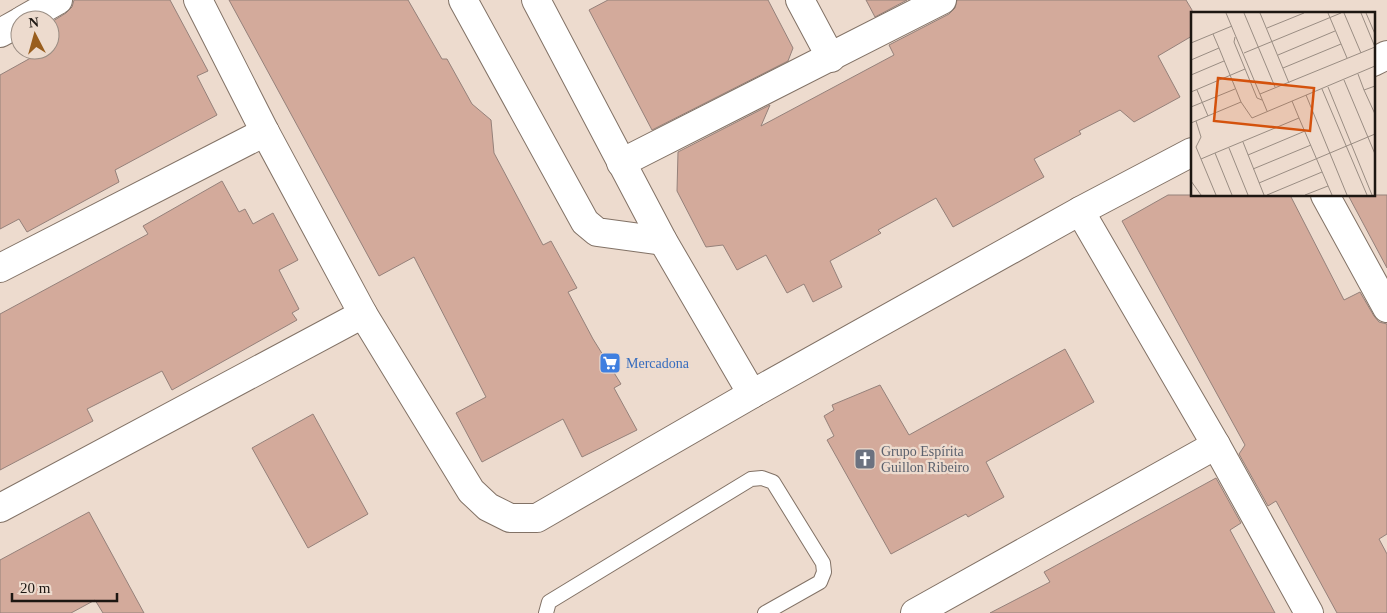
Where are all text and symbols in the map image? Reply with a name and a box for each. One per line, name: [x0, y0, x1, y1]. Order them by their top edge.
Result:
north arrow: [10, 10, 60, 60]
inset map: [1191, 12, 1374, 196]
text: N: [28, 15, 40, 31]
supermarket icon: Mercadona: [598, 351, 622, 375]
place label: Mercadona: [626, 356, 690, 371]
place label: Grupo Espírita Guillon Ribeiro: [881, 444, 969, 475]
church icon: Grupo Espírita Guillon Ribeiro: [853, 447, 877, 471]
scale bar: [12, 570, 118, 602]
text: 20 m: [20, 580, 51, 596]

